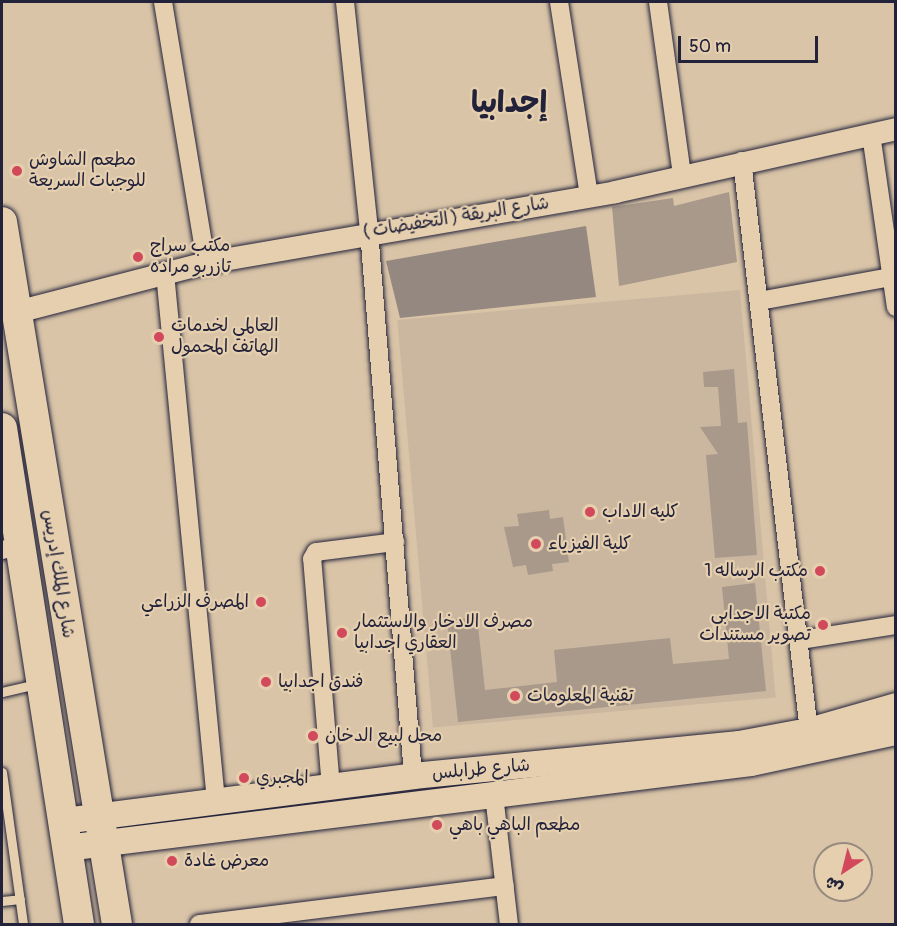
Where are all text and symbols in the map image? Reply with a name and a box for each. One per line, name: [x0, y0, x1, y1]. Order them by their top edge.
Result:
scale bar: [681, 24, 820, 62]
text: 50 m: [689, 35, 731, 58]
district label: إجدابيا: [471, 85, 547, 121]
place label: مطعم الشاوش للوجبات السريعة: [29, 150, 146, 192]
marker: مطعم الشاوش للوجبات السريعة: [10, 164, 24, 178]
street label: شارع البريقة ( التخفيضات ): [361, 193, 551, 243]
place label: مكتب سراج تازربو مراده: [150, 236, 231, 278]
marker: مكتب سراج تازربو مراده: [131, 250, 145, 264]
place label: العالمي لخدمات الهاتف المحمول: [171, 316, 279, 358]
marker: العالمي لخدمات الهاتف المحمول: [152, 330, 166, 344]
place label: كليه الاداب: [602, 501, 679, 523]
marker: كليه الاداب: [583, 505, 597, 519]
street label: شارع الملك إدريس: [37, 508, 79, 640]
place label: كلية الفيزياء: [548, 533, 631, 555]
marker: كلية الفيزياء: [529, 537, 543, 551]
place label: مكتب الرساله 1: [704, 560, 808, 582]
marker: مكتب الرساله 1: [813, 564, 827, 578]
place label: المصرف الزراعي: [141, 591, 249, 613]
marker: المصرف الزراعي: [254, 595, 268, 609]
place label: مكتبة الاجدابي تصوير مستندات: [699, 604, 811, 646]
place label: مصرف الادخار والاستثمار العقاري اجدابيا: [354, 612, 533, 654]
marker: مكتبة الاجدابي تصوير مستندات: [816, 618, 830, 632]
marker: مصرف الادخار والاستثمار العقاري اجدابيا: [335, 626, 349, 640]
place label: فندق اجدابيا: [278, 671, 364, 693]
marker: فندق اجدابيا: [259, 675, 273, 689]
place label: تقنية المعلومات: [527, 685, 633, 707]
marker: تقنية المعلومات: [508, 689, 522, 703]
place label: محل لبيع الدخان: [325, 725, 442, 747]
marker: محل لبيع الدخان: [306, 729, 320, 743]
street label: شارع طرابلس: [431, 755, 531, 785]
place label: المجبري: [256, 767, 309, 789]
marker: المجبري: [237, 771, 251, 785]
place label: مطعم الباهي باهي: [449, 814, 580, 836]
marker: مطعم الباهي باهي: [430, 818, 444, 832]
north arrow: [813, 842, 873, 902]
place label: معرض غادة: [184, 850, 269, 872]
marker: معرض غادة: [165, 854, 179, 868]
text: ش: [821, 872, 847, 898]

